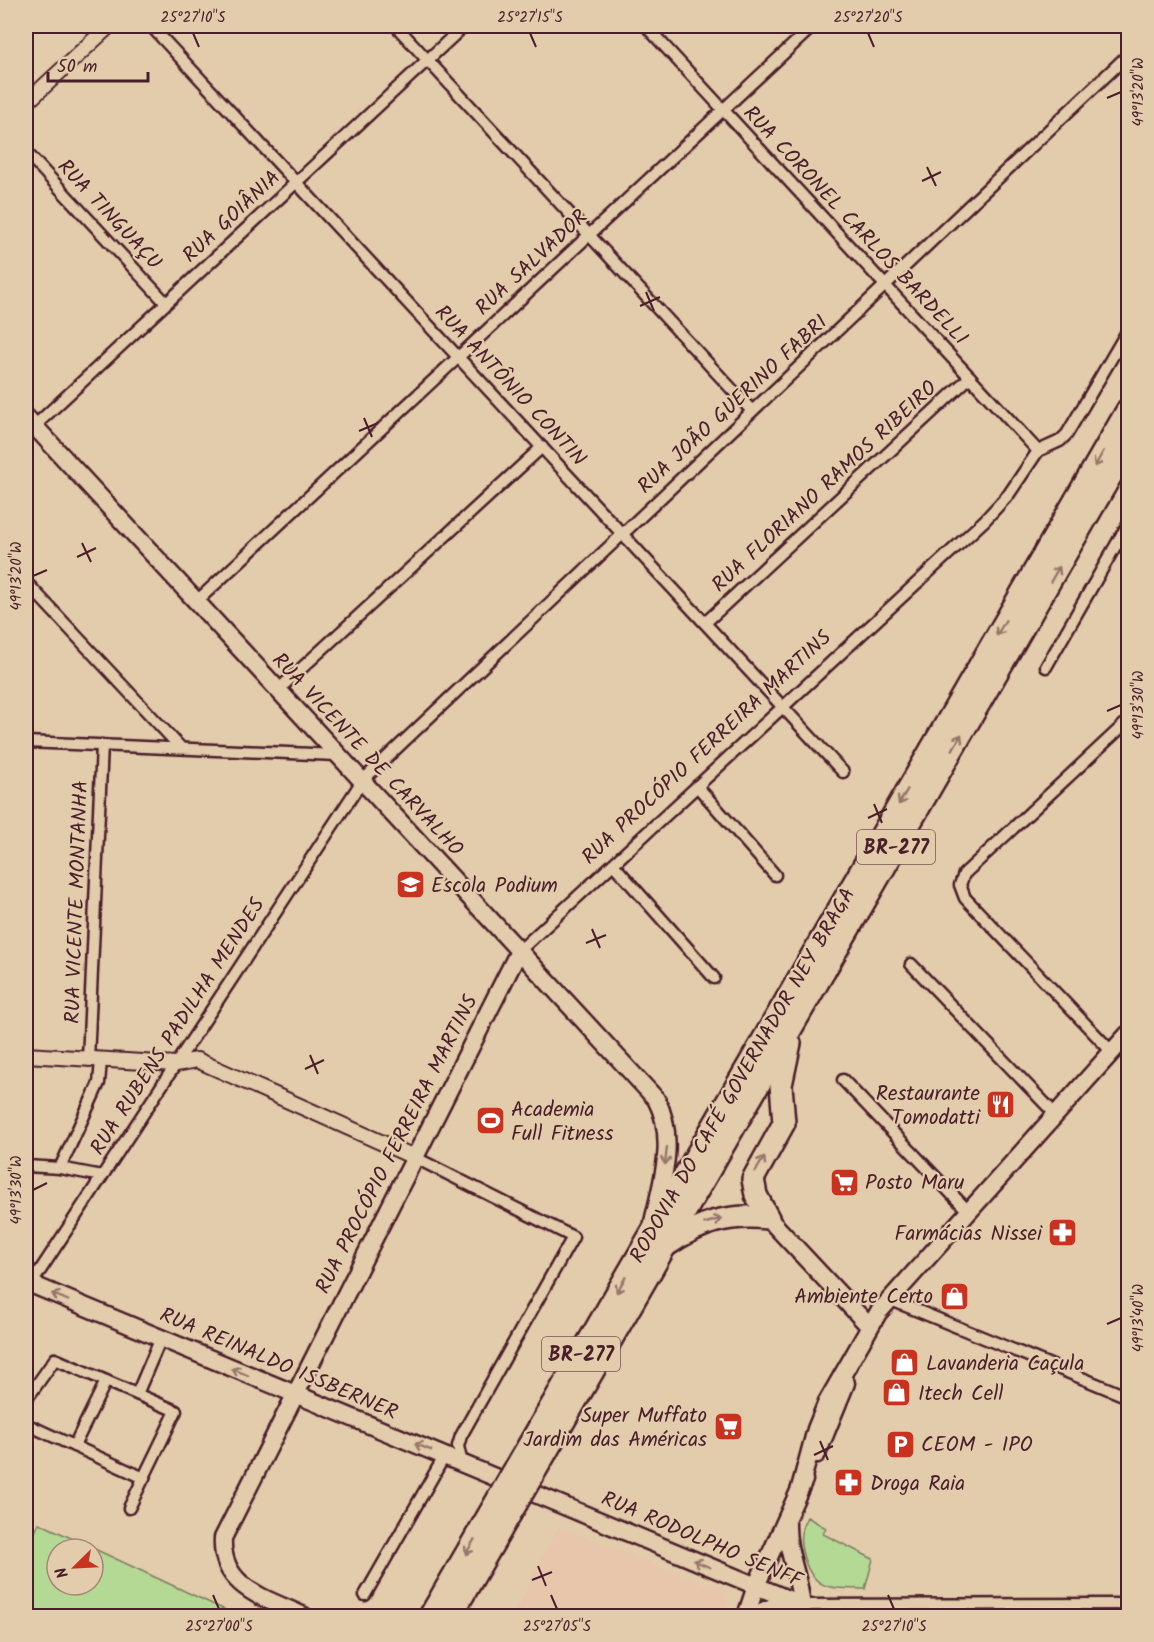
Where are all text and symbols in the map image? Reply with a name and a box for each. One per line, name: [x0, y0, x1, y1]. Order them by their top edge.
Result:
text: 25°27'10"S: [161, 6, 225, 30]
text: 25°27'15"S: [497, 6, 563, 30]
text: 25°27'20"S: [834, 6, 902, 30]
scale bar: [48, 45, 148, 83]
text: 50 m: [57, 53, 97, 82]
text: 49°13'20"W: [1127, 57, 1151, 127]
street label: RUA CORONEL CARLOS BARDELLI: [734, 98, 975, 354]
street label: RUA TINGUAÇU: [49, 152, 169, 278]
street label: RUA GOIÂNIA: [175, 163, 289, 272]
street label: RUA SALVADOR: [468, 202, 596, 324]
street label: RUA ANTÔNIO CONTIN: [426, 298, 594, 474]
street label: RUA JOÃO GUERINO FABRI: [630, 308, 836, 503]
street label: RUA FLORIANO RAMOS RIBEIRO: [705, 373, 946, 601]
one-way arrow: [1093, 450, 1104, 468]
text: 49°13'20"W: [5, 541, 29, 611]
one-way arrow: [1049, 566, 1061, 583]
one-way arrow: [995, 619, 1007, 636]
street label: RUA PROCÓPIO FERREIRA MARTINS: [574, 623, 840, 873]
street label: RUA VICENTE DE CARVALHO: [263, 645, 471, 865]
text: 49°13'30"W: [1127, 670, 1151, 739]
one-way arrow: [951, 734, 963, 751]
street label: RUA VICENTE MONTANHA: [57, 780, 98, 1024]
one-way arrow: [897, 788, 909, 805]
road number: BR-277: [857, 830, 935, 864]
school or university icon: Escola Podium: [394, 869, 426, 901]
place label: Escola Podium: [431, 870, 558, 903]
street label: RODOVIA DO CAFÉ GOVERNADOR NEY BRAGA: [622, 882, 865, 1270]
street label: RUA RUBENS PADILHA MENDES: [82, 891, 274, 1162]
street label: RUA PROCÓPIO FERREIRA MARTINS: [307, 989, 487, 1300]
place label: Restaurante Tomodatti: [876, 1078, 981, 1135]
restaurant icon: Restaurante Tomodatti: [985, 1089, 1017, 1121]
place label: Academia Full Fitness: [511, 1094, 613, 1151]
sports icon: Academia Full Fitness: [474, 1105, 506, 1137]
one-way arrow: [660, 1145, 671, 1165]
text: 49°13'30"W: [5, 1155, 29, 1224]
one-way arrow: [754, 1156, 766, 1173]
supermarket icon: Posto Maru: [828, 1166, 860, 1198]
place label: Posto Maru: [865, 1167, 964, 1200]
one-way arrow: [703, 1215, 722, 1226]
pharmacy icon: Farmácias Nissei: [1047, 1217, 1079, 1249]
place label: Farmácias Nissei: [894, 1218, 1043, 1251]
one-way arrow: [614, 1276, 626, 1293]
shop icon: Ambiente Certo: [938, 1280, 970, 1312]
place label: Ambiente Certo: [794, 1281, 933, 1314]
text: 49°13'40"W: [1127, 1283, 1151, 1352]
one-way arrow: [51, 1291, 70, 1302]
street label: RUA REINALDO ISSBERNER: [154, 1299, 403, 1430]
road number: BR-277: [542, 1337, 620, 1371]
shop icon: Lavanderia Caçula: [889, 1347, 921, 1379]
place label: Lavanderia Caçula: [926, 1348, 1084, 1381]
one-way arrow: [231, 1366, 250, 1377]
shop icon: Itech Cell: [881, 1377, 913, 1409]
place label: Itech Cell: [918, 1378, 1003, 1411]
place label: Super Muffato Jardim das Américas: [523, 1400, 707, 1457]
supermarket icon: Super Muffato Jardim das Américas: [712, 1411, 744, 1443]
parking icon: CEOM - IPO: [884, 1428, 916, 1460]
place label: CEOM - IPO: [921, 1429, 1033, 1462]
one-way arrow: [414, 1441, 432, 1452]
pharmacy icon: Droga Raia: [833, 1467, 865, 1499]
place label: Droga Raia: [870, 1468, 965, 1501]
street label: RUA RODOLPHO SENFF: [596, 1483, 809, 1598]
north arrow: [45, 1537, 105, 1597]
one-way arrow: [464, 1538, 475, 1556]
one-way arrow: [693, 1558, 711, 1569]
text: N: [49, 1563, 76, 1582]
text: 25°27'00"S: [185, 1615, 253, 1639]
text: 25°27'05"S: [523, 1615, 591, 1639]
text: 25°27'10"S: [862, 1615, 926, 1639]

